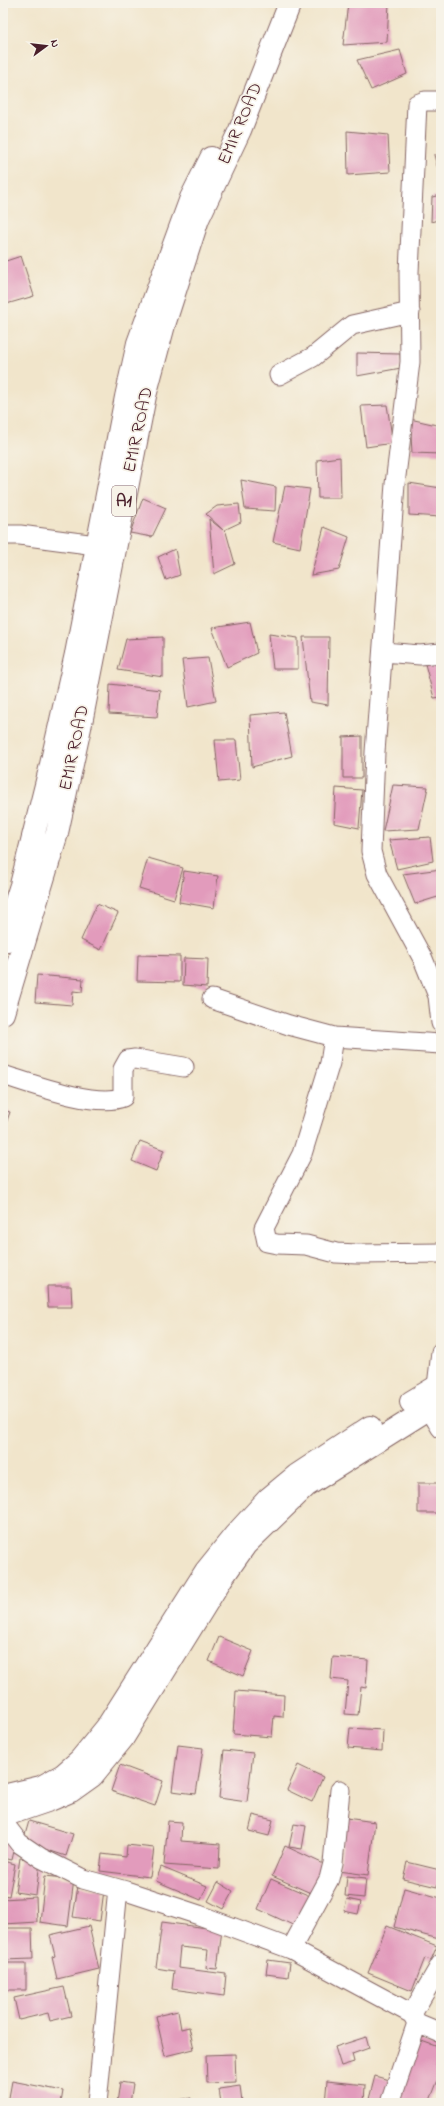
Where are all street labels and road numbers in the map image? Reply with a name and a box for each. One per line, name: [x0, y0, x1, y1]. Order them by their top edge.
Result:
street label: EMIR ROAD: [212, 79, 270, 169]
street label: EMIR ROAD: [117, 385, 161, 475]
road number: A1: [112, 486, 136, 516]
street label: EMIR ROAD: [53, 703, 97, 793]

